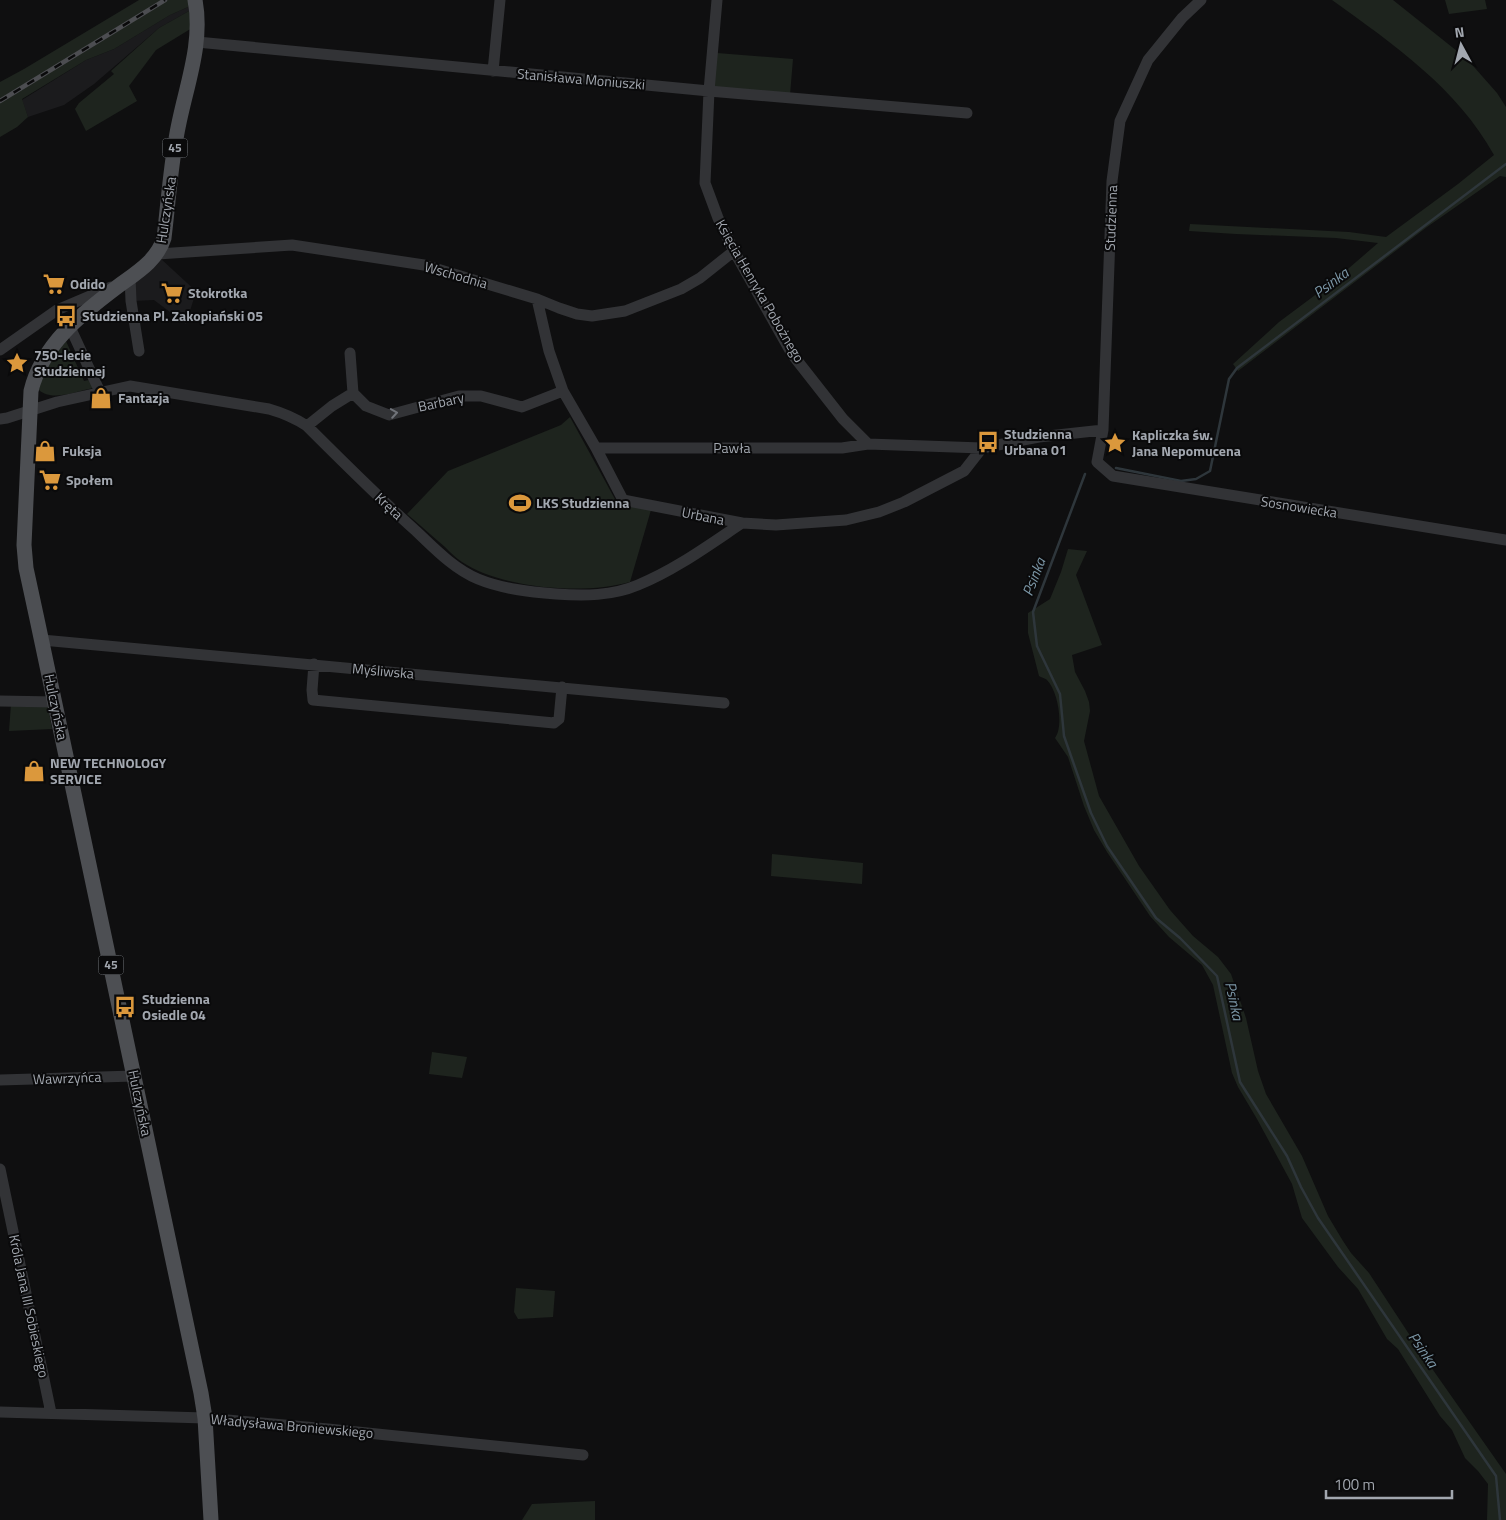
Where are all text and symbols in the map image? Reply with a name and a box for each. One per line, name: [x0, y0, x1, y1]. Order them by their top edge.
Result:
north arrow: [1436, 20, 1486, 70]
text: N: [1453, 21, 1465, 43]
street label: Stanisława Moniuszki: [516, 62, 646, 95]
road number: 45: [162, 138, 188, 158]
street label: Hulczyńska: [150, 175, 181, 245]
street label: Studzienna: [1099, 185, 1122, 251]
street label: Księcia Henryka Pobożnego: [711, 215, 810, 366]
street label: Wschodnia: [422, 256, 490, 294]
water label: Psinka: [1308, 261, 1354, 304]
supermarket icon: Odido: [41, 271, 67, 297]
place label: Odido: [70, 273, 106, 294]
supermarket icon: Stokrotka: [159, 280, 185, 306]
place label: Stokrotka: [188, 282, 247, 303]
bus stop icon: Studzienna Pl. Zakopiański 05: [53, 303, 79, 329]
place label: Studzienna Pl. Zakopiański 05: [82, 305, 263, 326]
place label: 750-lecie Studziennej: [34, 344, 105, 381]
place icon: 750-lecie Studziennej: [4, 350, 30, 376]
shop icon: Fantazja: [88, 385, 114, 411]
street label: Barbary: [416, 386, 466, 417]
place label: Fantazja: [118, 387, 169, 408]
one-way arrow: [390, 408, 399, 418]
place label: Studzienna Urbana 01: [1004, 423, 1072, 460]
place label: Kapliczka św. Jana Nepomucena: [1132, 424, 1241, 461]
bus stop icon: Studzienna Urbana 01: [975, 429, 1001, 455]
place icon: Kapliczka św. Jana Nepomucena: [1102, 430, 1128, 456]
street label: Pawła: [713, 437, 751, 458]
shop icon: Fuksja: [32, 438, 58, 464]
place label: Fuksja: [62, 440, 102, 461]
supermarket icon: Społem: [37, 467, 63, 493]
place label: Społem: [66, 469, 113, 490]
street label: Kręta: [371, 487, 408, 524]
sports icon: LKS Studzienna: [507, 490, 533, 516]
street label: Sosnowiecka: [1259, 490, 1339, 523]
place label: LKS Studzienna: [536, 492, 629, 513]
street label: Urbana: [680, 501, 726, 530]
water label: Psinka: [1016, 553, 1052, 599]
street label: Myśliwska: [351, 657, 415, 684]
street label: Hulczyńska: [39, 672, 74, 742]
place label: NEW TECHNOLOGY SERVICE: [50, 752, 166, 789]
shop icon: NEW TECHNOLOGY SERVICE: [21, 758, 47, 784]
road number: 45: [98, 956, 124, 974]
water label: Psinka: [1219, 979, 1250, 1024]
place label: Studzienna Osiedle 04: [142, 988, 210, 1025]
bus stop icon: Studzienna Osiedle 04: [112, 994, 138, 1020]
street label: Wawrzyńca: [32, 1066, 102, 1089]
street label: Hulczyńska: [123, 1068, 158, 1138]
street label: Króla Jana III Sobieskiego: [4, 1232, 55, 1379]
water label: Psinka: [1403, 1327, 1445, 1374]
street label: Władysława Broniewskiego: [210, 1408, 374, 1443]
scale bar: [1326, 1468, 1452, 1500]
text: 100 m: [1334, 1473, 1375, 1496]

